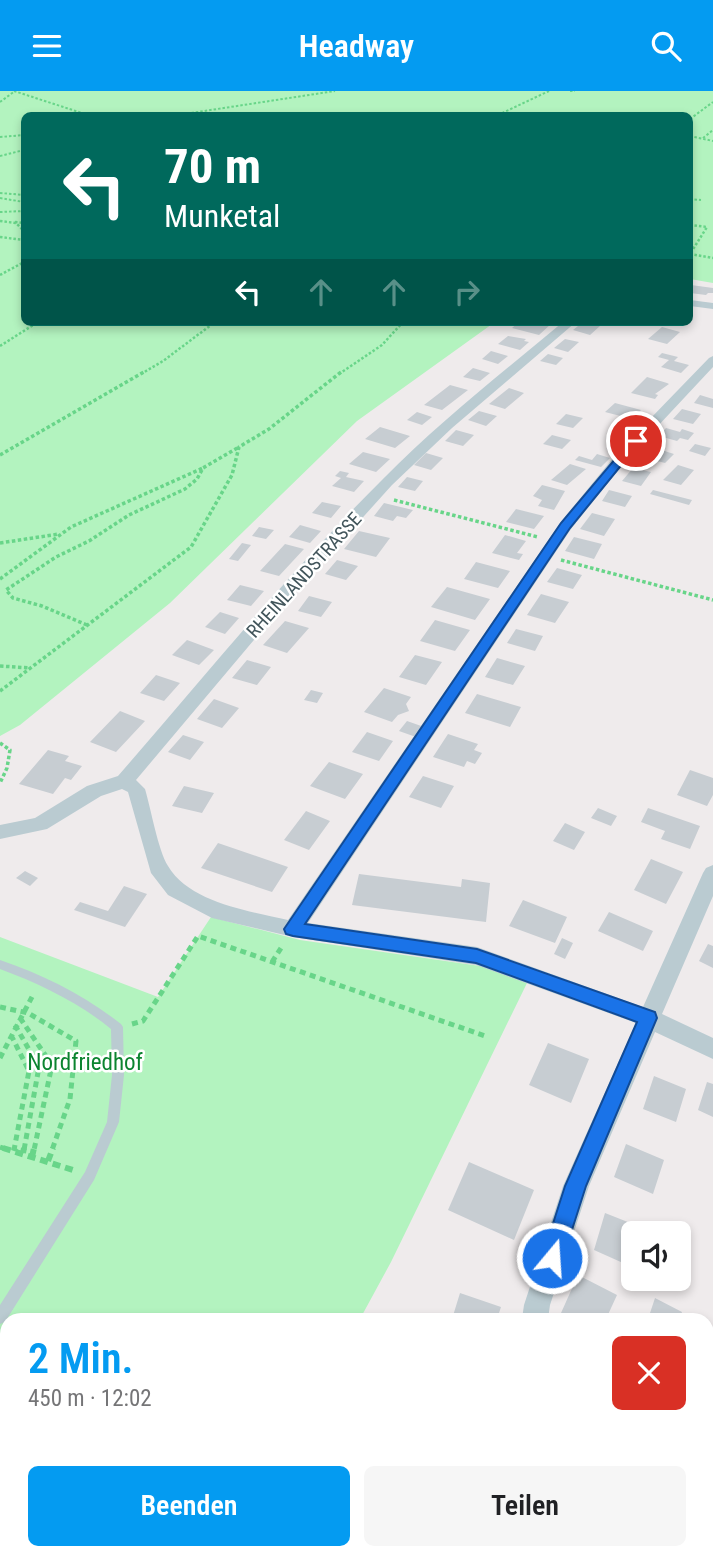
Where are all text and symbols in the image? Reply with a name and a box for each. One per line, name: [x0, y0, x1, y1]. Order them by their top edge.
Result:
icon: menu: [28, 27, 66, 65]
text: Headway: [299, 27, 414, 65]
icon: search: [647, 27, 685, 65]
text: 70 m: [164, 138, 261, 195]
icon: left: [49, 140, 140, 231]
text: Munketal: [164, 197, 280, 235]
icon: left: [229, 273, 267, 311]
icon: ahead: [302, 273, 340, 311]
icon: ahead: [375, 273, 413, 311]
icon: right: [448, 273, 486, 311]
pin: [606, 411, 666, 471]
icon: arrive: [617, 422, 655, 460]
street label: RHEINLANDSTRASSE: [242, 508, 366, 642]
park label: Nordfriedhof: [27, 1049, 144, 1076]
position arrow: [515, 1221, 589, 1295]
map controls: [621, 1221, 691, 1291]
button: sound: [621, 1221, 691, 1291]
text: 2 Min.: [28, 1334, 134, 1383]
button: close: [612, 1336, 686, 1410]
text: 450 m · 12:02: [28, 1385, 152, 1412]
button: Beenden: [28, 1466, 350, 1546]
button: Teilen: [364, 1466, 686, 1546]

